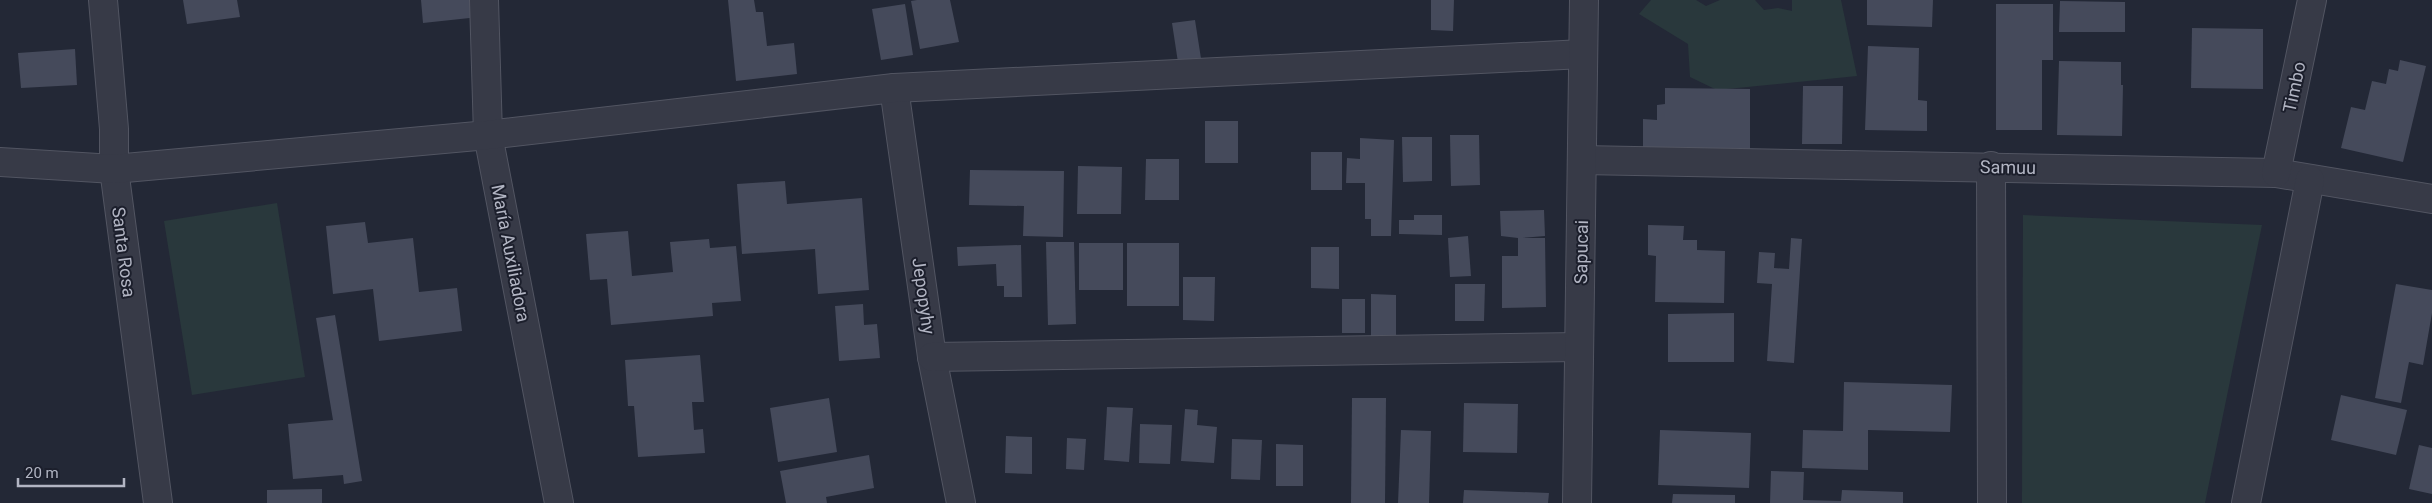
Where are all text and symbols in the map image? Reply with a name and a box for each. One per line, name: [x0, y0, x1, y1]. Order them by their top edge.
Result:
street label: Timbo: [2278, 60, 2310, 114]
street label: Samuu: [1980, 156, 2036, 178]
street label: María Auxiliadora: [487, 182, 535, 324]
street label: Santa Rosa: [108, 206, 140, 298]
street label: Sapucai: [1570, 220, 1592, 284]
street label: Jepopyhy: [908, 257, 940, 336]
scale bar: [18, 456, 124, 488]
text: 20 m: [25, 464, 59, 482]

